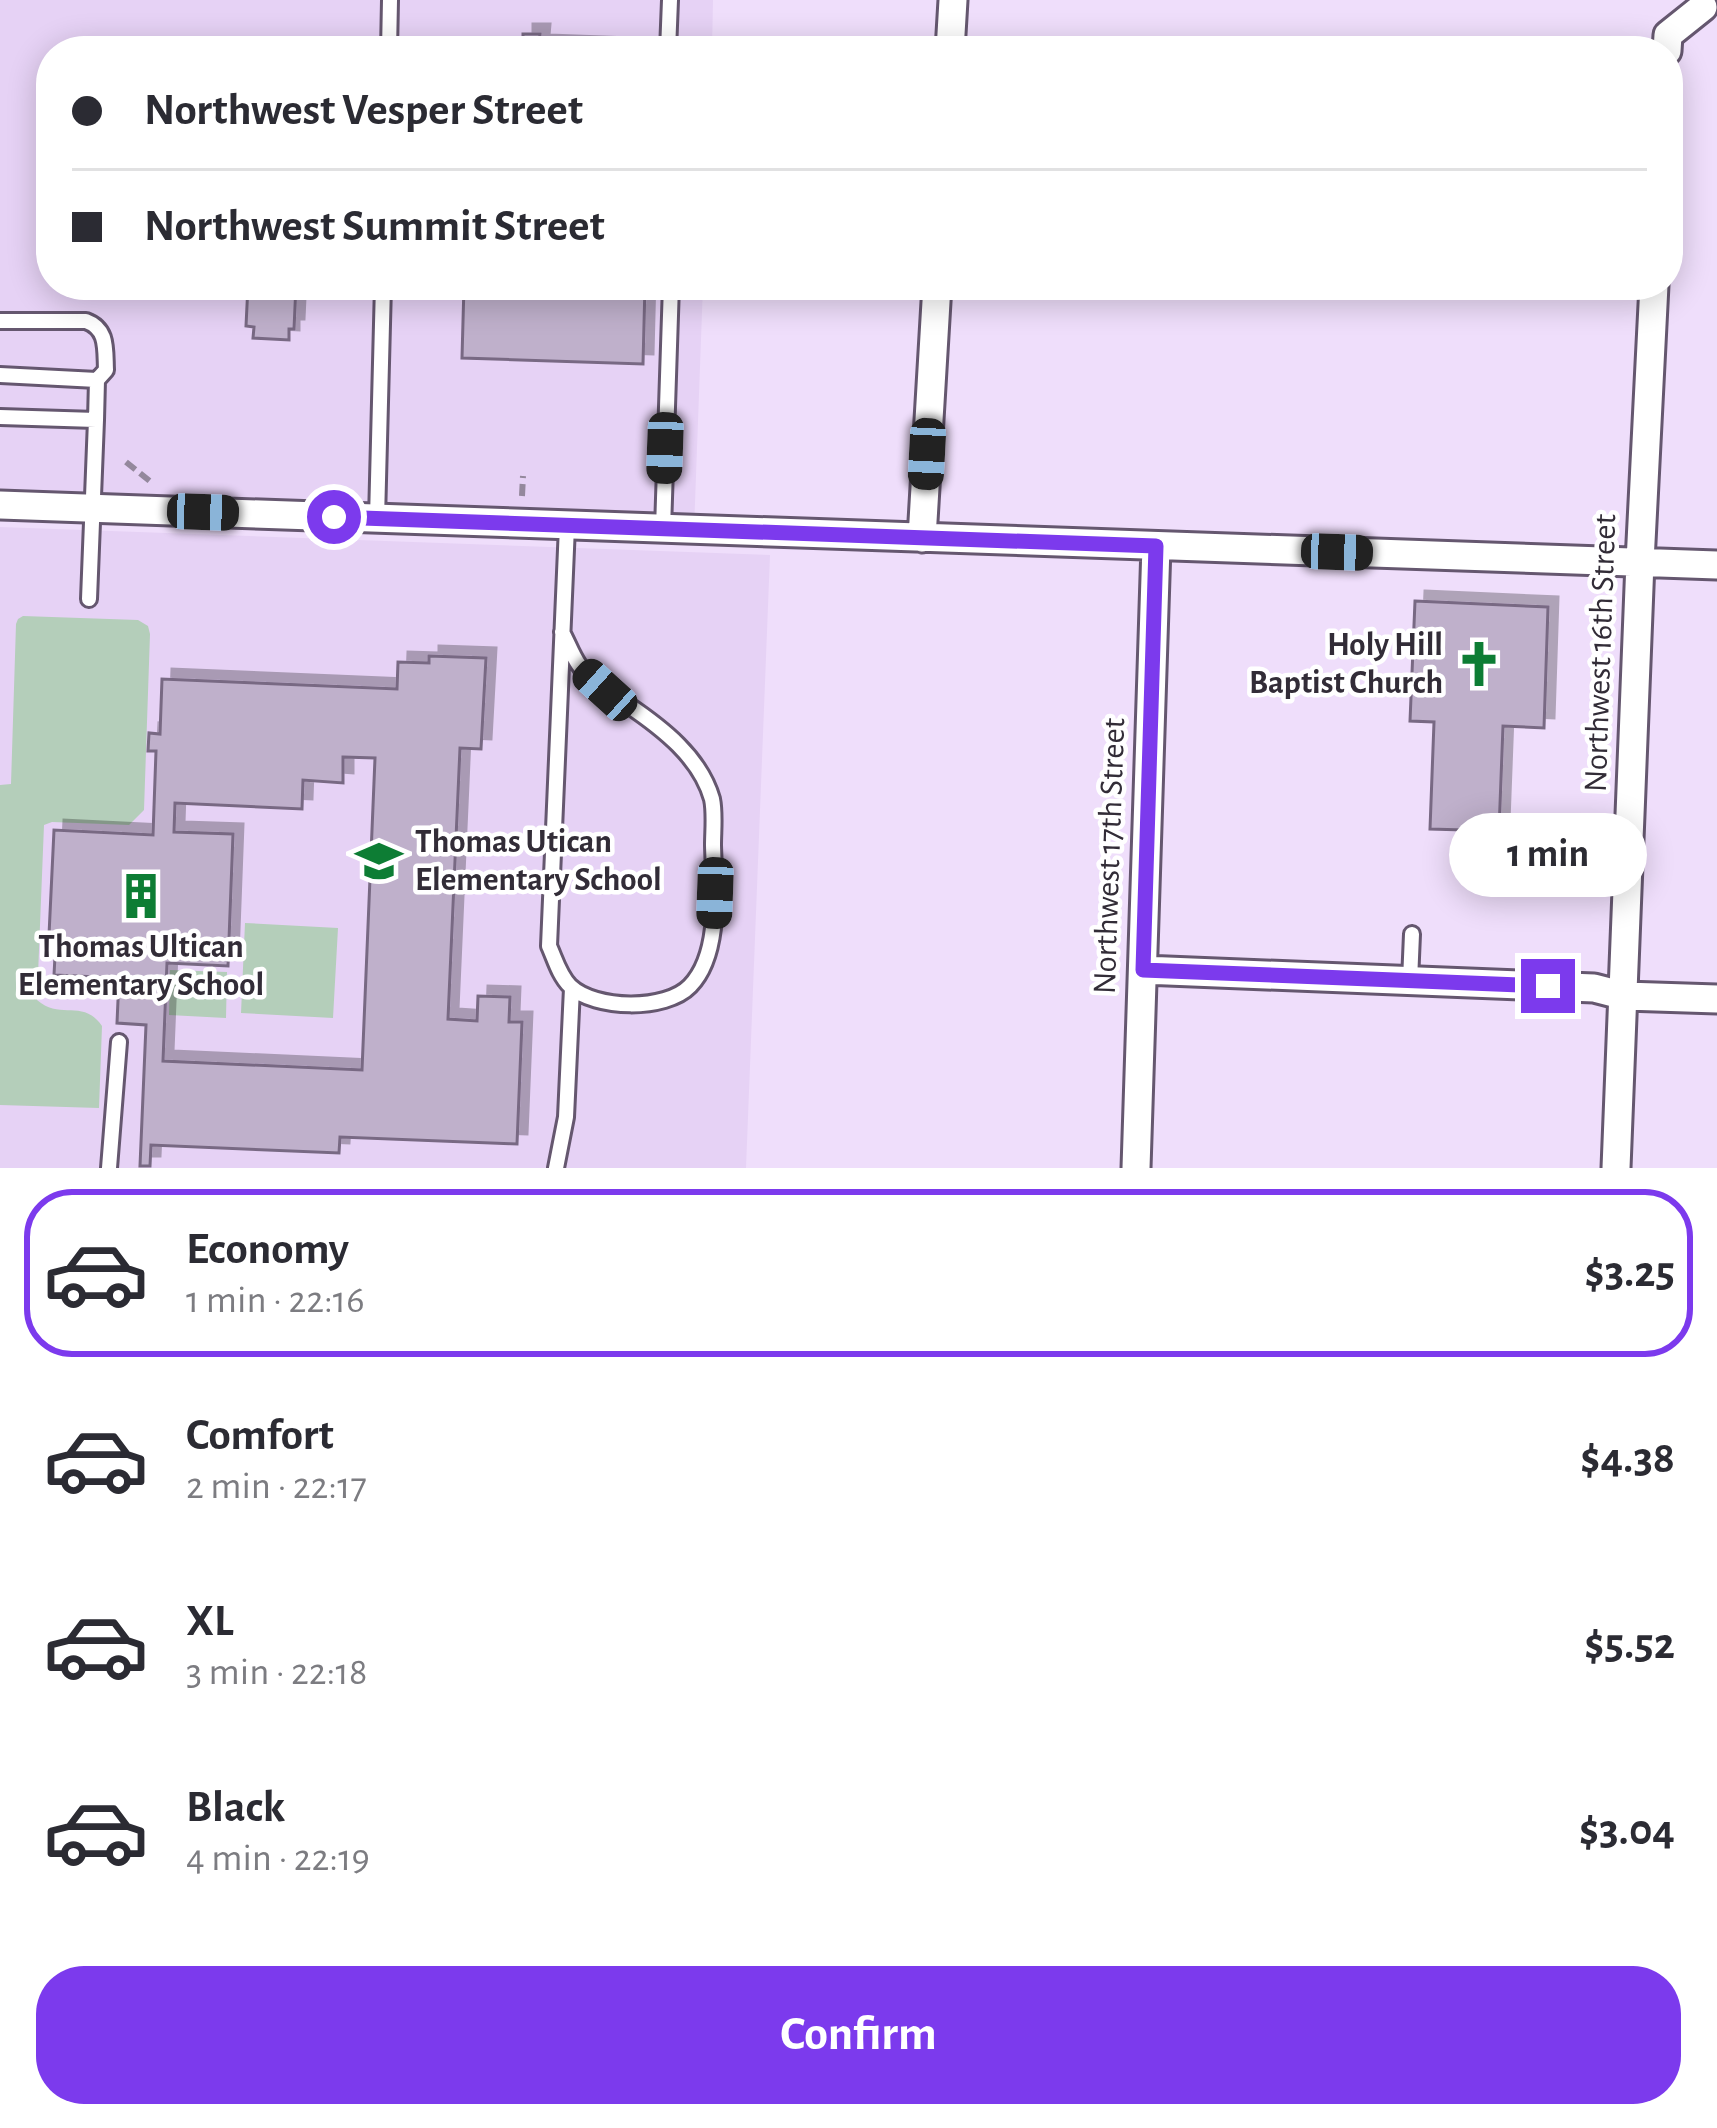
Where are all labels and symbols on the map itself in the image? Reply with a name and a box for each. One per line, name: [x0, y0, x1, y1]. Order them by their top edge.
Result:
car: [646, 411, 684, 485]
car: [907, 417, 947, 491]
route start: [307, 490, 361, 544]
car: [166, 493, 240, 531]
street label: Northwest 16th Street: [1580, 513, 1622, 793]
car: [1300, 533, 1374, 571]
place label: Holy Hill Baptist Church: [1249, 629, 1443, 700]
church icon: Holy Hill Baptist Church: [1454, 639, 1504, 689]
car: [566, 653, 644, 727]
street label: Northwest 17th Street: [1089, 717, 1131, 995]
callout: 1 min: [1449, 812, 1647, 896]
place label: Thomas Utican Elementary School: [415, 826, 662, 897]
school or university icon: Thomas Utican Elementary School: [354, 836, 404, 886]
car: [696, 856, 734, 930]
building icon: Thomas Ultican Elementary School: [116, 871, 166, 921]
place label: Thomas Ultican Elementary School: [18, 931, 264, 1002]
route end: [1521, 959, 1575, 1013]

